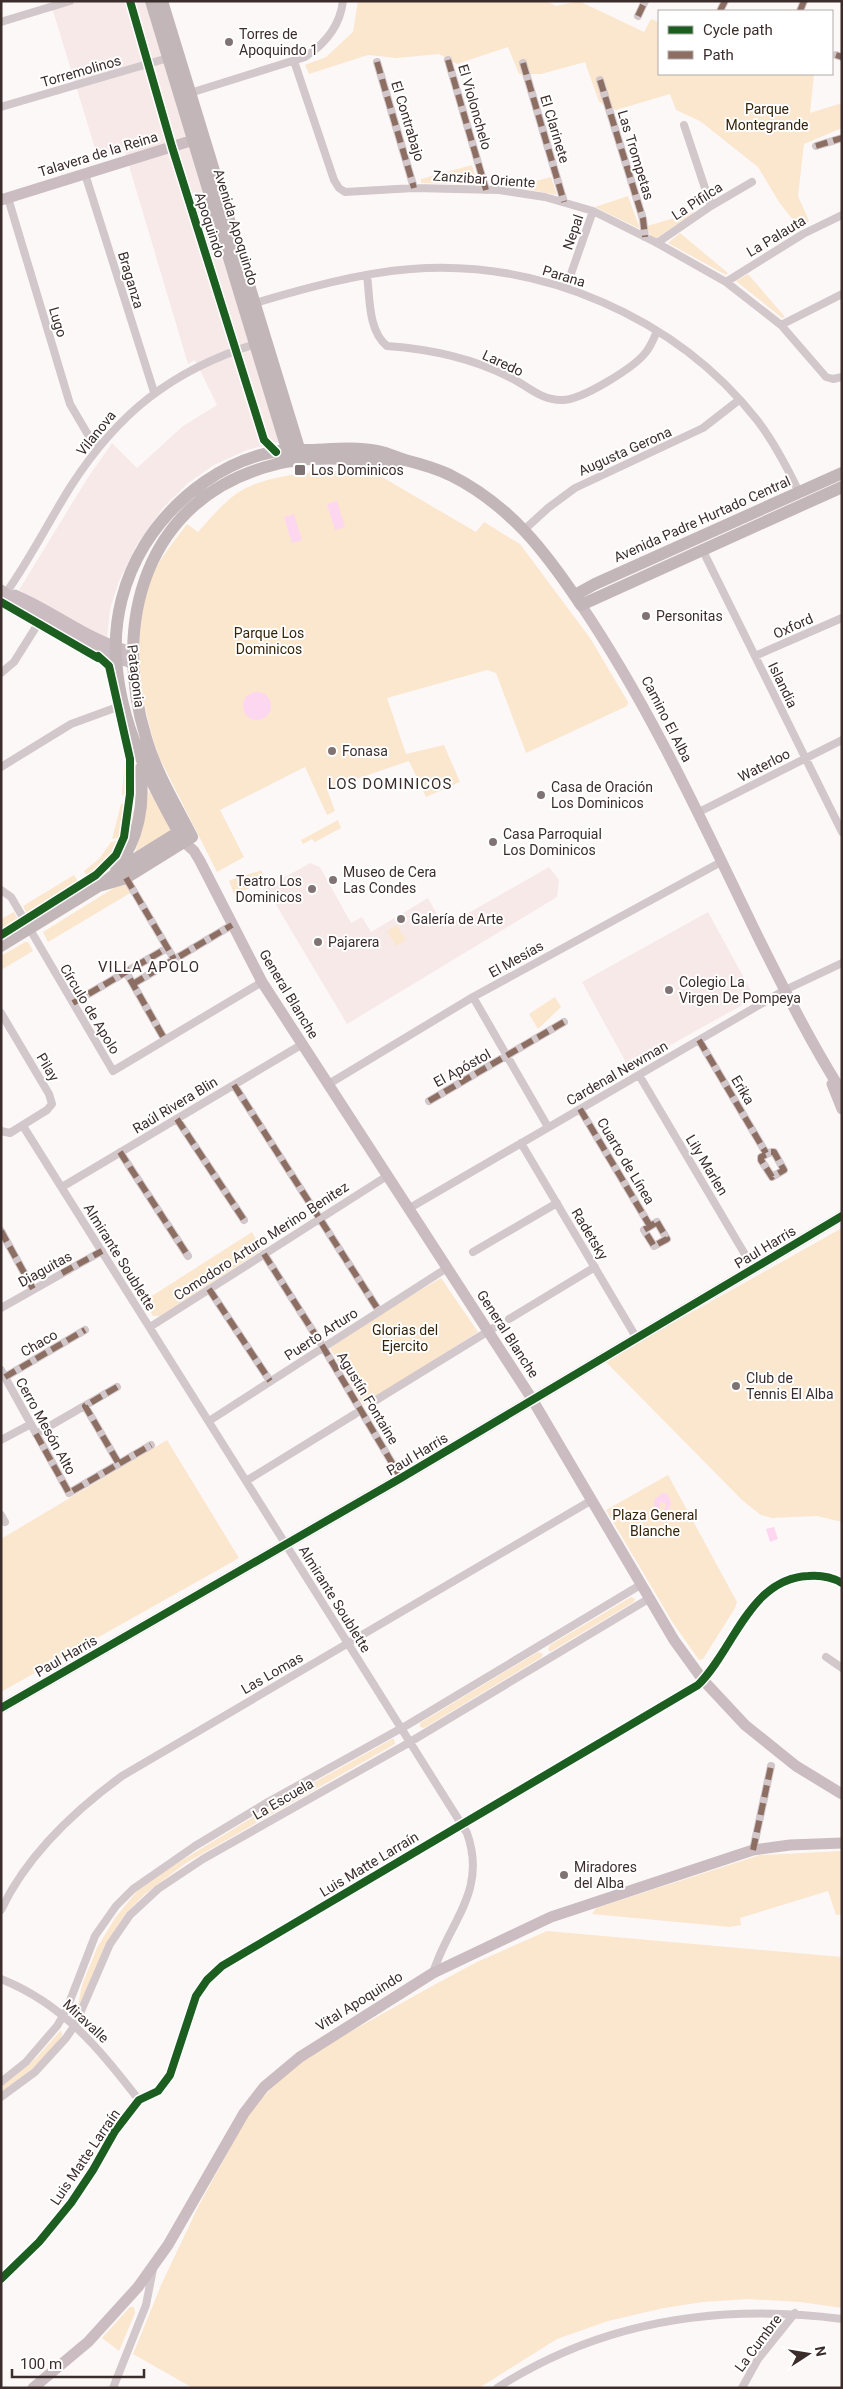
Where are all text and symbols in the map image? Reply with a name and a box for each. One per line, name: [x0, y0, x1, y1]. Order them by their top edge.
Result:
legend: [658, 10, 833, 75]
text: Cycle path: [703, 21, 773, 39]
place label: Torres de Apoquindo 1: [239, 26, 318, 58]
marker: Torres de Apoquindo 1: [223, 36, 235, 48]
text: Path: [703, 46, 734, 64]
street label: Torremolinos: [39, 52, 123, 90]
street label: El Violonchelo: [455, 62, 495, 152]
street label: El Contrabajo: [388, 79, 428, 163]
street label: El Clarinete: [537, 93, 573, 165]
park label: Parque Montegrande: [726, 101, 808, 133]
street label: Las Trompetas: [615, 108, 657, 202]
street label: Talavera de la Reina: [36, 128, 160, 180]
street label: Avenida Apoquindo: [211, 167, 261, 287]
street label: Zanzibar Oriente: [432, 167, 536, 191]
street label: La Pifilca: [669, 179, 725, 223]
street label: Apoquindo: [192, 190, 228, 260]
street label: Nepal: [560, 212, 586, 252]
street label: La Palauta: [744, 212, 808, 260]
street label: Braganza: [115, 250, 147, 310]
street label: Parana: [541, 262, 587, 290]
street label: Lugo: [46, 305, 70, 339]
street label: Laredo: [480, 347, 526, 379]
street label: Vilanova: [73, 407, 119, 459]
street label: Augusta Gerona: [576, 423, 674, 479]
place label: Los Dominicos: [311, 462, 404, 478]
marker: Los Dominicos: [293, 463, 307, 477]
street label: Avenida Padre Hurtado Central: [611, 473, 793, 565]
place label: Personitas: [656, 608, 723, 624]
marker: Personitas: [640, 610, 652, 622]
street label: Oxford: [771, 610, 815, 642]
park label: Parque Los Dominicos: [234, 625, 304, 657]
street label: Patagonia: [124, 644, 148, 708]
street label: Islandia: [765, 660, 801, 710]
street label: Camino El Alba: [638, 673, 696, 765]
place label: Fonasa: [342, 743, 388, 759]
marker: Fonasa: [326, 745, 338, 757]
street label: Waterloo: [735, 745, 793, 785]
district label: LOS DOMINICOS: [328, 775, 452, 793]
place label: Casa de Oración Los Dominicos: [551, 779, 653, 811]
marker: Casa de Oración Los Dominicos: [535, 789, 547, 801]
place label: Casa Parroquial Los Dominicos: [503, 826, 602, 858]
marker: Casa Parroquial Los Dominicos: [487, 836, 499, 848]
place label: Museo de Cera Las Condes: [343, 864, 436, 896]
place label: Teatro Los Dominicos: [235, 873, 302, 905]
marker: Museo de Cera Las Condes: [327, 874, 339, 886]
marker: Teatro Los Dominicos: [306, 883, 318, 895]
place label: Galería de Arte: [411, 911, 503, 927]
marker: Galería de Arte: [395, 913, 407, 925]
place label: Pajarera: [328, 934, 379, 950]
marker: Pajarera: [312, 936, 324, 948]
street label: El Mesías: [486, 937, 546, 981]
street label: General Blanche: [256, 947, 322, 1041]
district label: VILLA APOLO: [98, 958, 200, 976]
street label: Círculo de Apolo: [57, 961, 123, 1057]
place label: Colegio La Virgen De Pompeya: [679, 974, 801, 1006]
marker: Colegio La Virgen De Pompeya: [663, 984, 675, 996]
street label: Cardenal Newman: [563, 1037, 671, 1109]
street label: El Apóstol: [431, 1046, 493, 1090]
street label: Pilay: [33, 1050, 63, 1084]
street label: Raúl Rivera Blin: [130, 1073, 220, 1137]
street label: Erika: [728, 1073, 758, 1107]
street label: Cuarto de Línea: [594, 1115, 658, 1207]
street label: Lily Marlen: [683, 1132, 731, 1198]
street label: Comodoro Arturo Merino Benitez: [171, 1178, 351, 1304]
street label: Almirante Soublette: [81, 1201, 159, 1313]
street label: Radetsky: [568, 1205, 612, 1263]
street label: Paul Harris: [731, 1222, 799, 1272]
street label: Diaguitas: [15, 1248, 75, 1290]
street label: General Blanche: [474, 1287, 542, 1381]
street label: Puerto Arturo: [281, 1304, 361, 1364]
park label: Glorias del Ejercito: [372, 1322, 438, 1354]
street label: Chaco: [18, 1326, 60, 1360]
street label: Agustín Fontaine: [334, 1349, 402, 1447]
place label: Club de Tennis El Alba: [746, 1370, 834, 1402]
street label: Cerro Mesón Alto: [13, 1375, 79, 1477]
marker: Club de Tennis El Alba: [730, 1380, 742, 1392]
street label: Paul Harris: [383, 1429, 451, 1479]
park label: Plaza General Blanche: [612, 1507, 698, 1539]
street label: Almirante Soublette: [296, 1543, 374, 1655]
street label: Paul Harris: [32, 1632, 100, 1680]
street label: Las Lomas: [238, 1649, 306, 1697]
street label: La Escuela: [250, 1775, 316, 1823]
street label: Luis Matte Larraín: [317, 1828, 421, 1900]
place label: Miradores del Alba: [574, 1859, 637, 1891]
marker: Miradores del Alba: [558, 1869, 570, 1881]
street label: Vital Apoquindo: [313, 1968, 405, 2034]
street label: Miravalle: [60, 1996, 112, 2046]
street label: Luis Matte Larraín: [47, 2106, 123, 2208]
street label: La Cumbre: [731, 2311, 785, 2375]
north arrow: [783, 2329, 833, 2379]
text: N: [812, 2345, 830, 2358]
scale bar: [12, 2346, 145, 2378]
text: 100 m: [20, 2355, 62, 2373]

